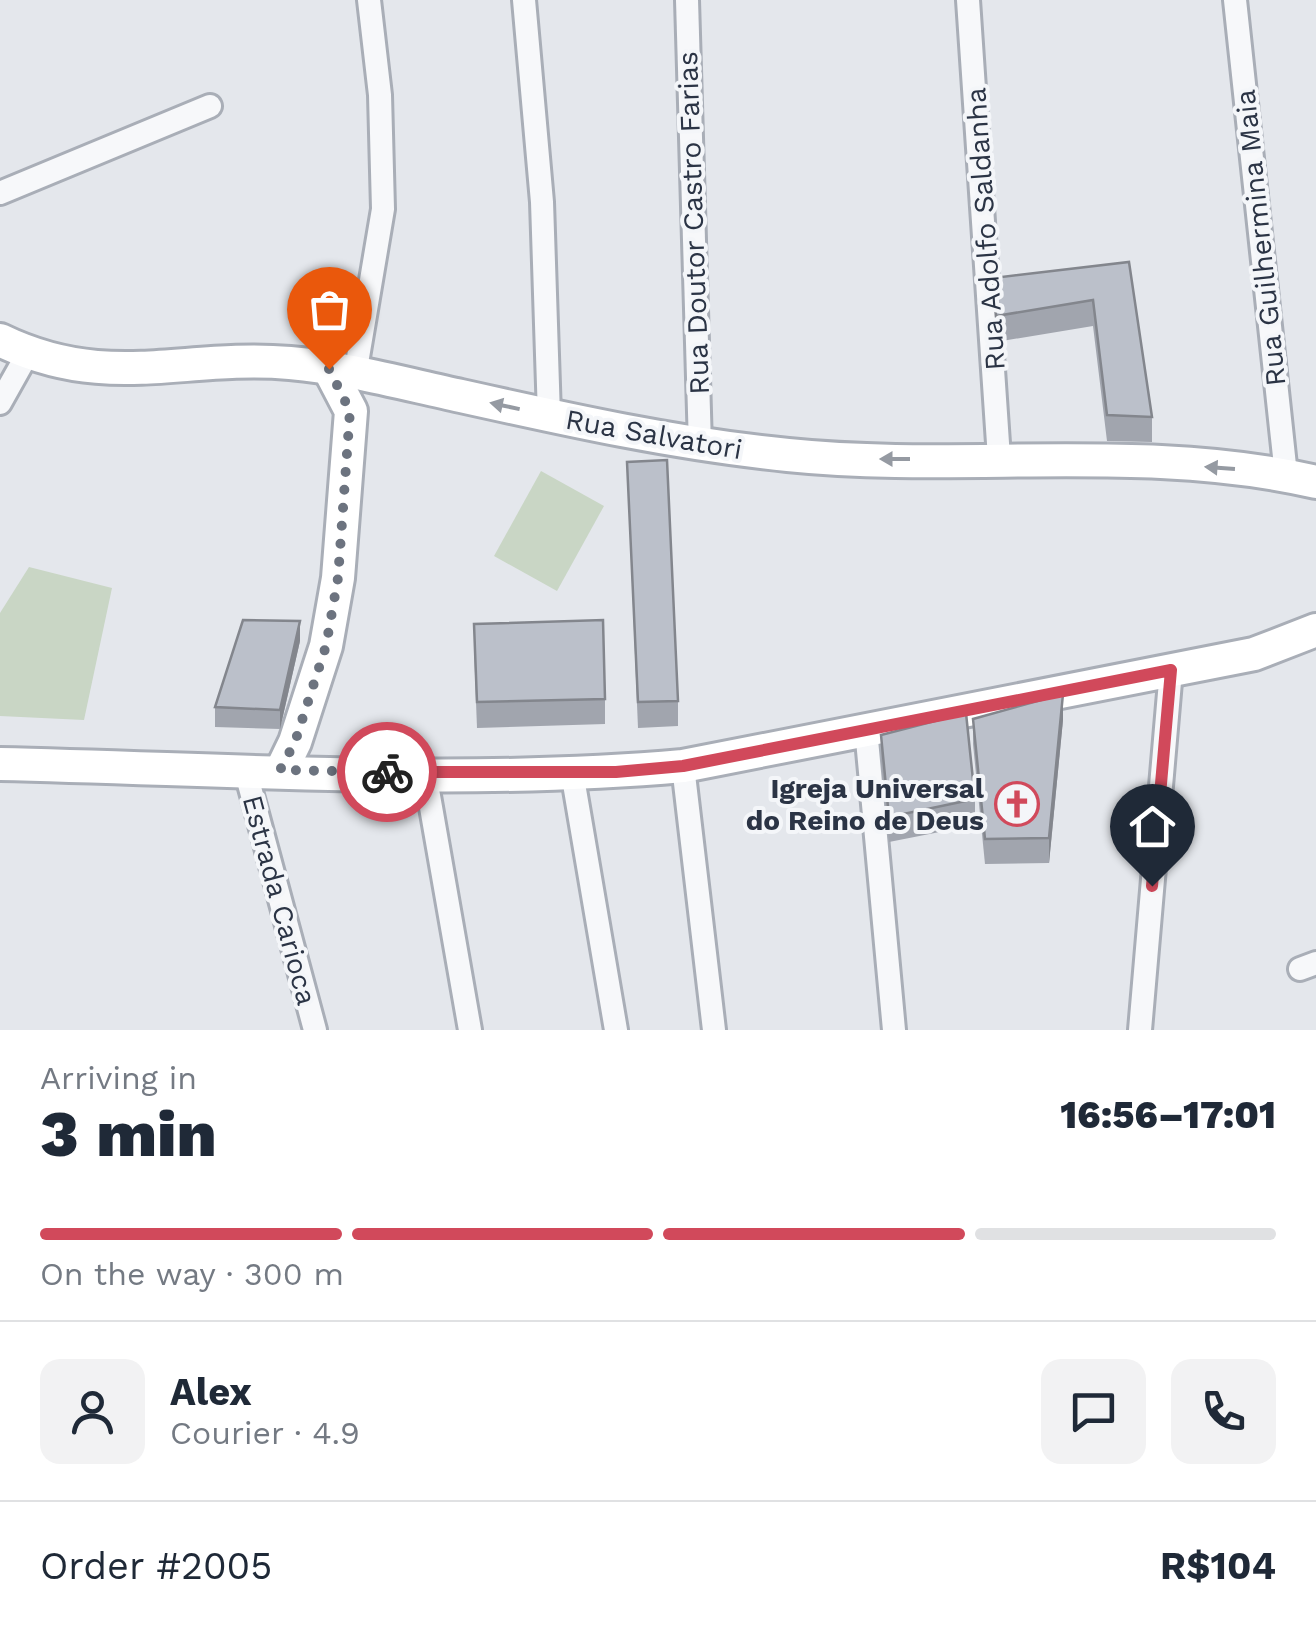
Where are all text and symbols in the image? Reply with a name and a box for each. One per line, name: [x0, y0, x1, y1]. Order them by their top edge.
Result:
street label: Rua Doutor Castro Farias: [671, 51, 716, 395]
street label: Rua Adolfo Saldanha: [959, 86, 1012, 371]
street label: Rua Guilhermina Maia: [1229, 88, 1292, 388]
pin: [287, 267, 372, 370]
icon: bag: [302, 282, 357, 337]
one-way arrow: [489, 398, 520, 413]
street label: Rua Salvatori: [563, 403, 745, 466]
one-way arrow: [878, 451, 910, 467]
one-way arrow: [1203, 460, 1235, 476]
courier: [337, 722, 437, 822]
icon: bike: [360, 745, 415, 800]
place label: Igreja Universal do Reino de Deus: [746, 772, 985, 837]
church icon: Igreja Universal do Reino de Deus: [994, 781, 1040, 827]
pin: [1110, 784, 1195, 887]
street label: Estrada Carioca: [236, 792, 323, 1009]
icon: home: [1125, 799, 1180, 854]
text: Arriving in: [40, 1059, 197, 1097]
text: 16:56–17:01: [1060, 1093, 1276, 1137]
text: 3 min: [40, 1096, 217, 1172]
text: On the way · 300 m: [40, 1255, 344, 1293]
button: person: [40, 1359, 145, 1464]
button: chat: [1041, 1359, 1146, 1464]
button: phone: [1171, 1359, 1276, 1464]
text: Alex: [170, 1370, 252, 1414]
text: Courier · 4.9: [170, 1414, 360, 1452]
text: Order #2005: [40, 1544, 272, 1588]
text: R$104: [1160, 1544, 1276, 1588]

